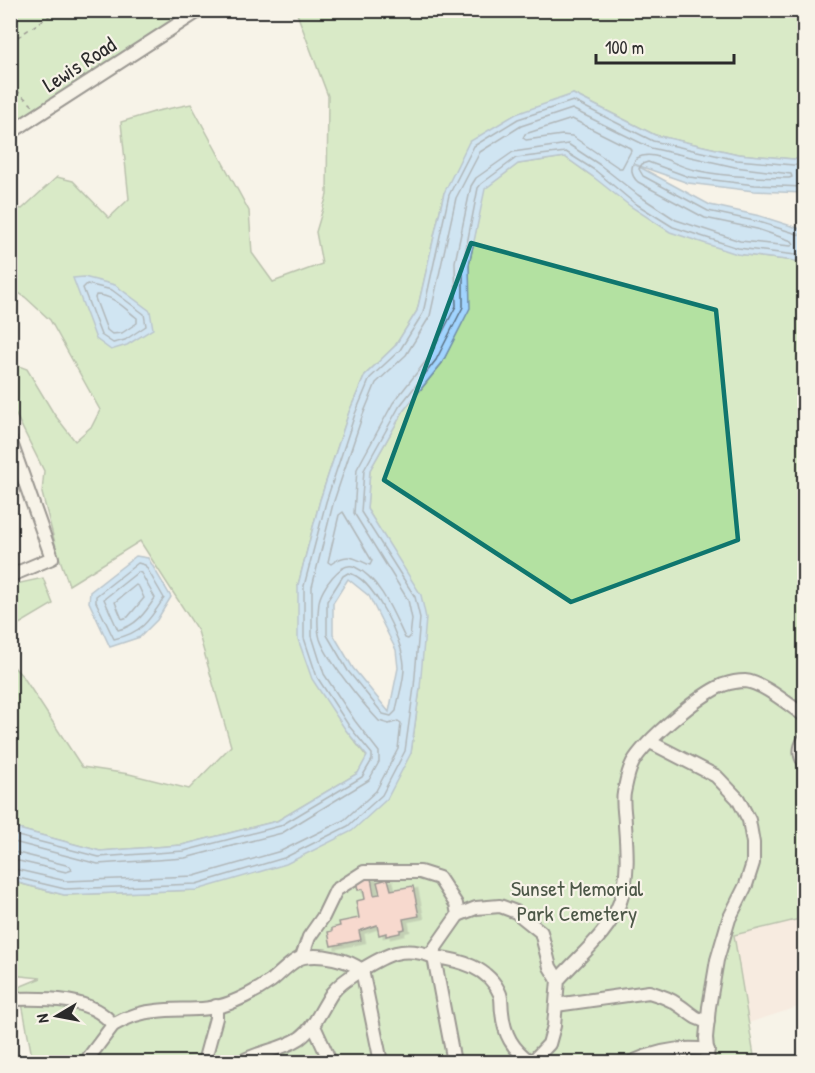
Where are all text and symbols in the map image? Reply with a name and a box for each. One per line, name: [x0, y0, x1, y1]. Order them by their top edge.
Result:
scale bar: [596, 27, 734, 65]
street label: Lewis Road: [37, 29, 122, 99]
text: 100 m: [605, 35, 644, 60]
park label: Sunset Memorial Park Cemetery: [511, 873, 643, 928]
north arrow: [27, 986, 87, 1046]
text: N: [31, 1012, 54, 1025]

